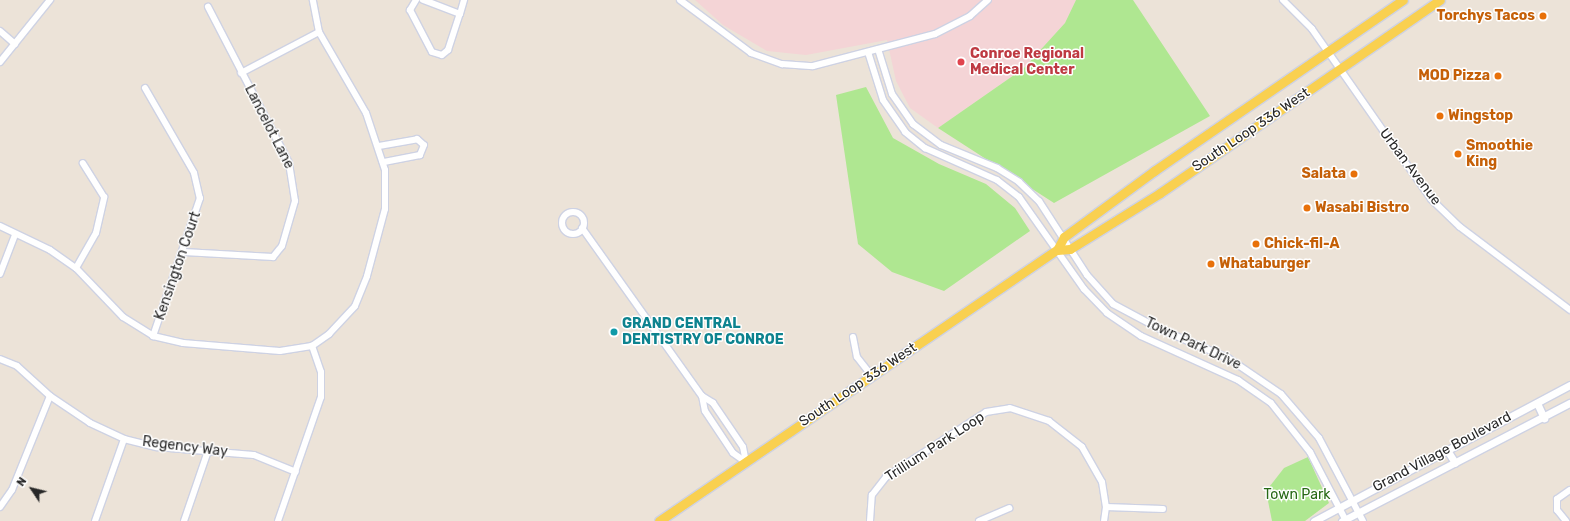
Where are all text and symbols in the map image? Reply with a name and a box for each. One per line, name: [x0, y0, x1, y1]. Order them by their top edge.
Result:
place label: Torchys Tacos: [1436, 8, 1535, 24]
marker: Torchys Tacos: [1538, 11, 1548, 21]
place label: Conroe Regional Medical Center: [970, 46, 1084, 78]
marker: Conroe Regional Medical Center: [955, 56, 967, 68]
place label: MOD Pizza: [1418, 68, 1490, 84]
marker: MOD Pizza: [1493, 71, 1503, 81]
street label: Lancelot Lane: [241, 82, 297, 172]
street label: South Loop 336 West: [1189, 84, 1313, 176]
place label: Wingstop: [1448, 108, 1513, 124]
marker: Wingstop: [1435, 111, 1445, 121]
street label: Urban Avenue: [1376, 125, 1444, 209]
place label: Smoothie King: [1466, 138, 1533, 170]
marker: Smoothie King: [1453, 149, 1463, 159]
place label: Salata: [1301, 166, 1346, 182]
marker: Salata: [1349, 169, 1359, 179]
place label: Wasabi Bistro: [1315, 200, 1409, 216]
marker: Wasabi Bistro: [1302, 203, 1312, 213]
street label: Kensington Court: [152, 210, 204, 322]
place label: Chick-fil-A: [1264, 236, 1339, 252]
marker: Chick-fil-A: [1251, 239, 1261, 249]
place label: Whataburger: [1219, 256, 1310, 272]
marker: Whataburger: [1206, 259, 1216, 269]
street label: Town Park Drive: [1142, 314, 1244, 374]
place label: GRAND CENTRAL DENTISTRY OF CONROE: [622, 316, 784, 348]
marker: GRAND CENTRAL DENTISTRY OF CONROE: [609, 327, 619, 337]
street label: South Loop 336 West: [796, 339, 920, 431]
street label: Grand Village Boulevard: [1370, 408, 1514, 496]
street label: Trillium Park Loop: [882, 409, 988, 485]
street label: Regency Way: [141, 433, 229, 461]
north arrow: [12, 469, 52, 509]
text: N: [14, 475, 29, 489]
park label: Town Park: [1264, 487, 1330, 503]

